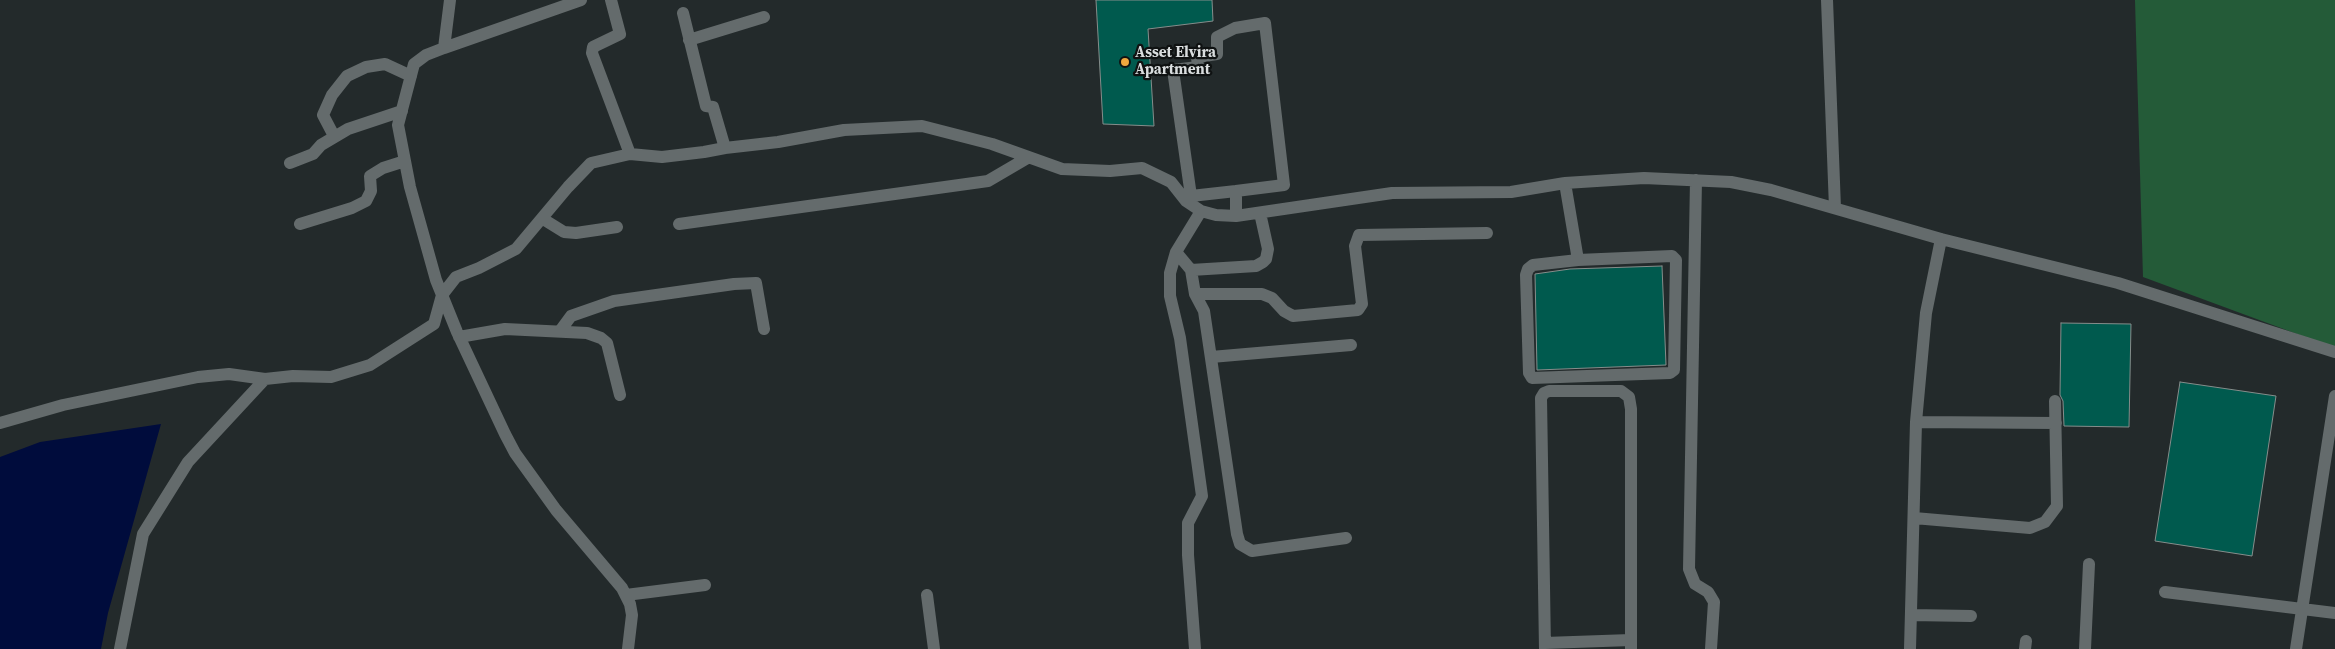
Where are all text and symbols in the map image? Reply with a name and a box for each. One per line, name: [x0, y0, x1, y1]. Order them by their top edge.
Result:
place label: Asset Elvira Apartment: [1135, 44, 1216, 79]
marker: Asset Elvira Apartment: [1119, 56, 1131, 68]

